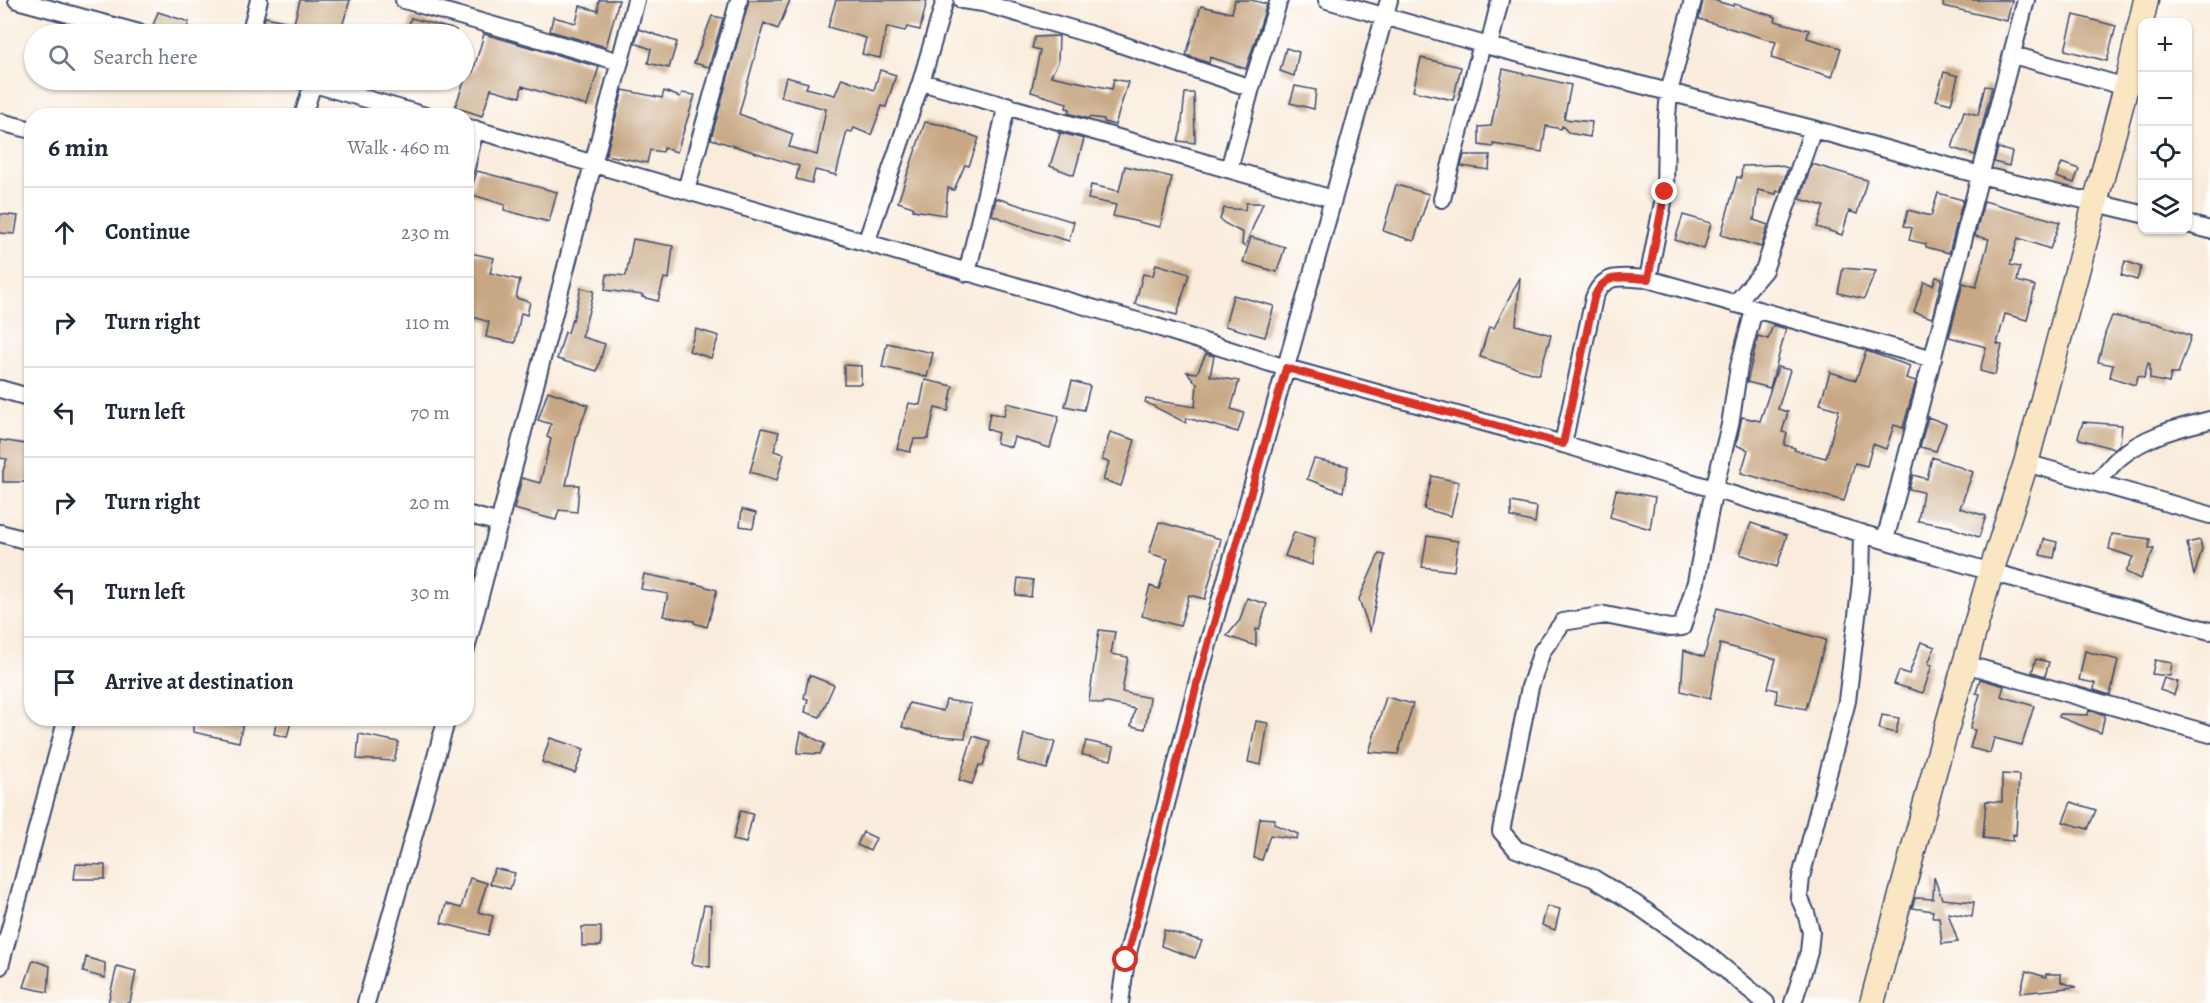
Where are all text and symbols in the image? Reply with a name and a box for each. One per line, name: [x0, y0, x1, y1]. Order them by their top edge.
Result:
map controls: [2138, 18, 2192, 234]
button: +: [2138, 18, 2192, 72]
search box: [24, 24, 474, 90]
icon: search: [45, 41, 78, 74]
text: Search here: [93, 42, 198, 72]
button: −: [2138, 72, 2192, 126]
button: locate: [2138, 126, 2192, 180]
text: 6 min: [48, 130, 109, 165]
text: Walk · 460 m: [347, 134, 450, 161]
route end: [1651, 178, 1677, 204]
button: layers: [2138, 180, 2192, 234]
icon: ahead: [48, 216, 81, 249]
text: Continue: [105, 217, 190, 247]
text: 230 m: [401, 219, 450, 246]
icon: right: [48, 306, 81, 339]
text: Turn right: [105, 307, 201, 337]
text: 110 m: [405, 309, 450, 336]
icon: left: [48, 396, 81, 429]
text: Turn left: [105, 397, 185, 427]
text: 70 m: [410, 399, 450, 426]
icon: right: [48, 486, 81, 519]
text: Turn right: [105, 487, 201, 517]
text: 20 m: [409, 489, 450, 516]
icon: left: [48, 576, 81, 609]
text: Turn left: [105, 577, 185, 607]
text: 30 m: [410, 579, 450, 606]
icon: arrive: [48, 666, 81, 699]
text: Arrive at destination: [105, 667, 294, 697]
route start: [1112, 946, 1138, 972]

